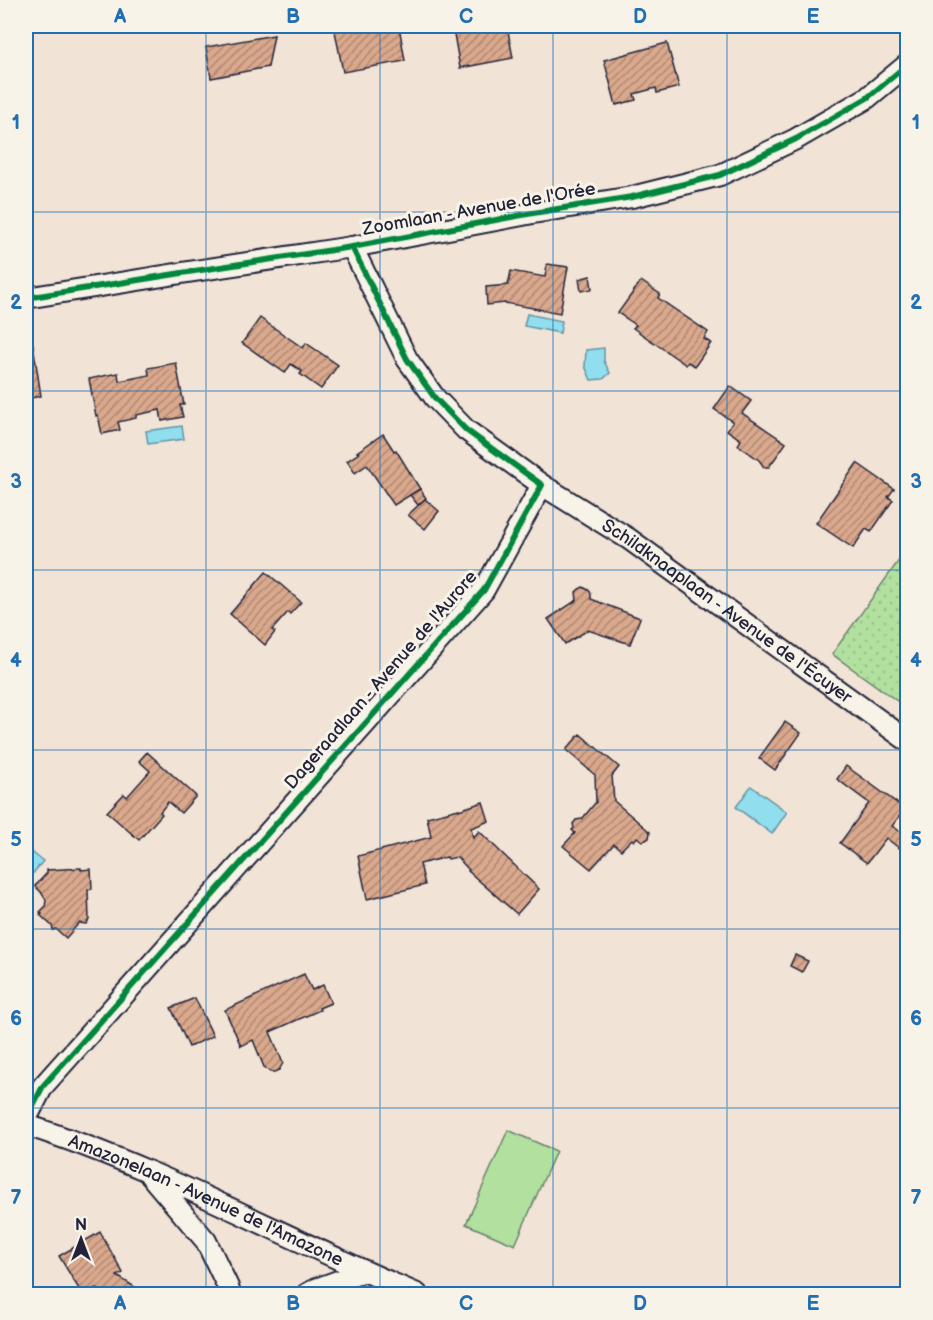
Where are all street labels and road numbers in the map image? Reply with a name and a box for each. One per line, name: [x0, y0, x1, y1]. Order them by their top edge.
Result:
street label: Zoomlaan - Avenue de l'Orée: [360, 178, 597, 240]
street label: Schildknaaplaan - Avenue de l'Écuyer: [598, 514, 857, 708]
street label: Dageraadlaan - Avenue de l'Aurore: [280, 566, 482, 793]
street label: Amazonelaan - Avenue de l'Amazone: [66, 1130, 347, 1271]

